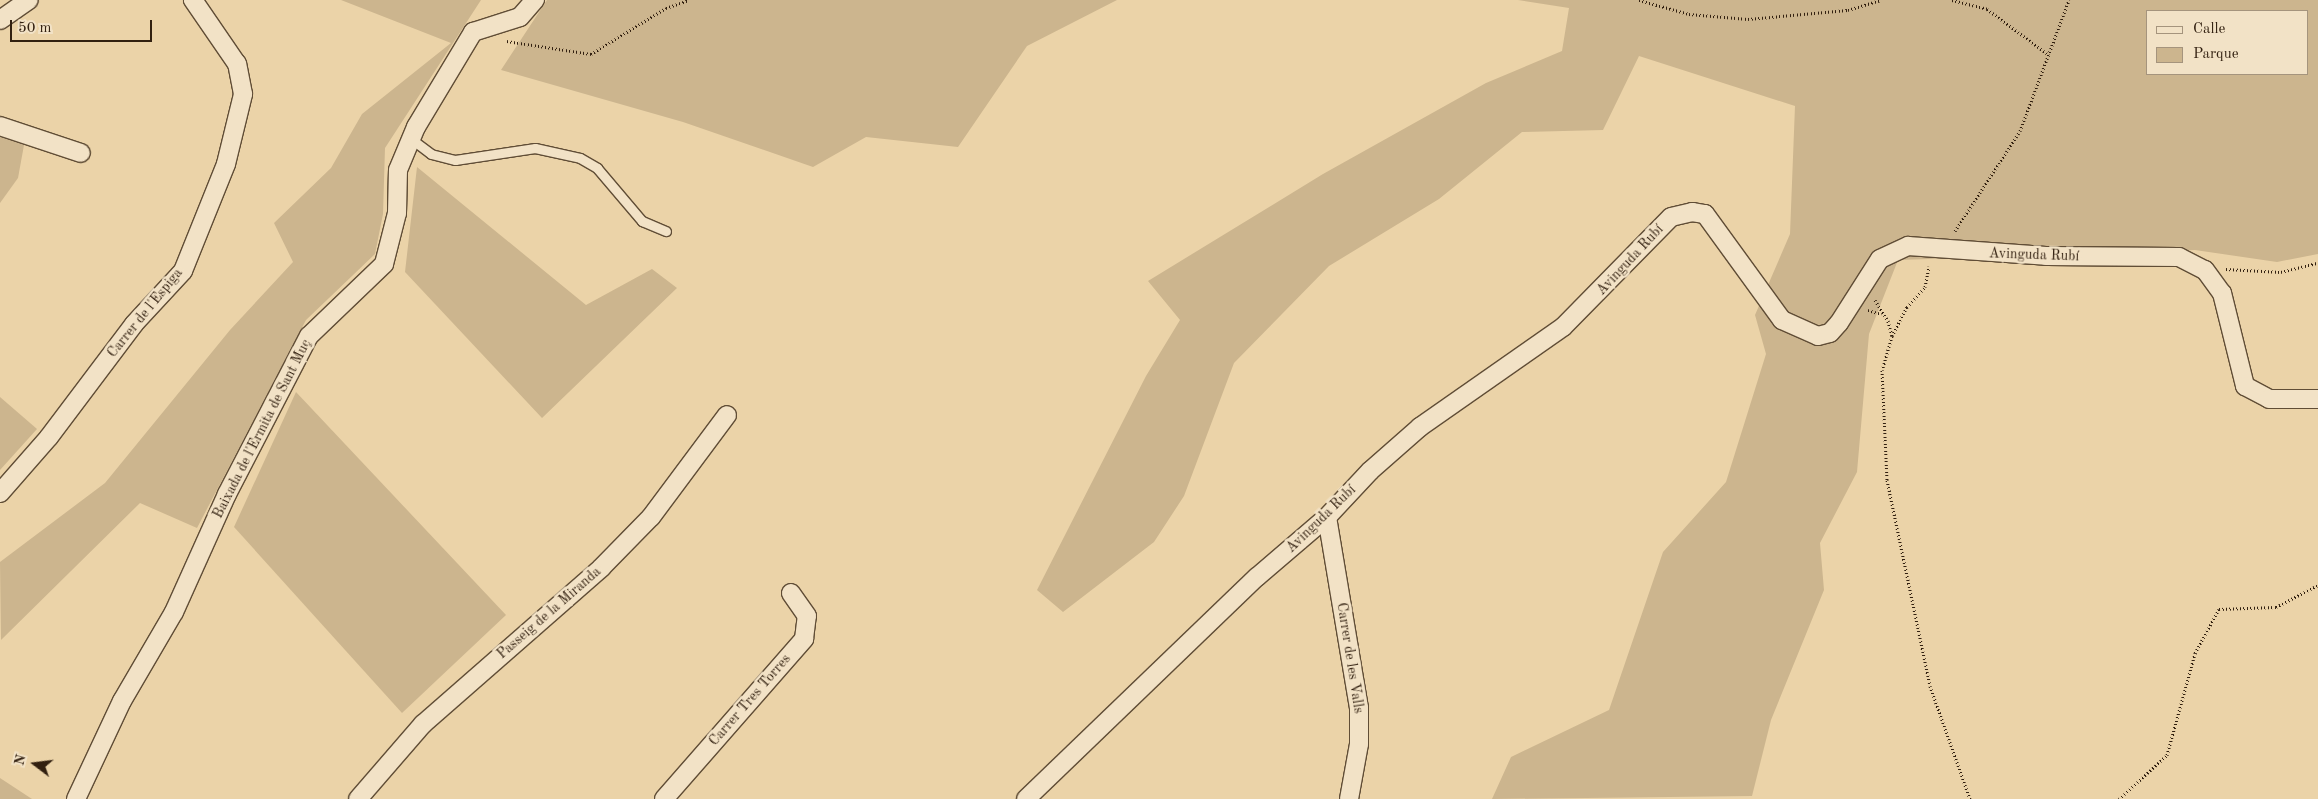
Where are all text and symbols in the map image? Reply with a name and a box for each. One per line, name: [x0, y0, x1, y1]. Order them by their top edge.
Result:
scale bar: [12, 10, 155, 42]
legend: [2146, 10, 2308, 75]
text: 50 m: [18, 21, 52, 36]
text: Calle: [2193, 22, 2225, 37]
text: Parque: [2193, 47, 2239, 62]
street label: Avinguda Rubí: [1593, 221, 1667, 299]
street label: Avinguda Rubí: [1989, 245, 2079, 265]
street label: Carrer de l'Espiga: [104, 265, 186, 361]
street label: Baixada de l'Ermita de Sant Muç: [209, 337, 315, 521]
street label: Avinguda Rubí: [1283, 482, 1359, 556]
street label: Passeig de la Miranda: [494, 563, 604, 663]
street label: Carrer de les Valls: [1333, 601, 1367, 715]
street label: Carrer Tres Torres: [706, 651, 794, 749]
north arrow: [10, 739, 60, 789]
text: N: [12, 753, 29, 767]

